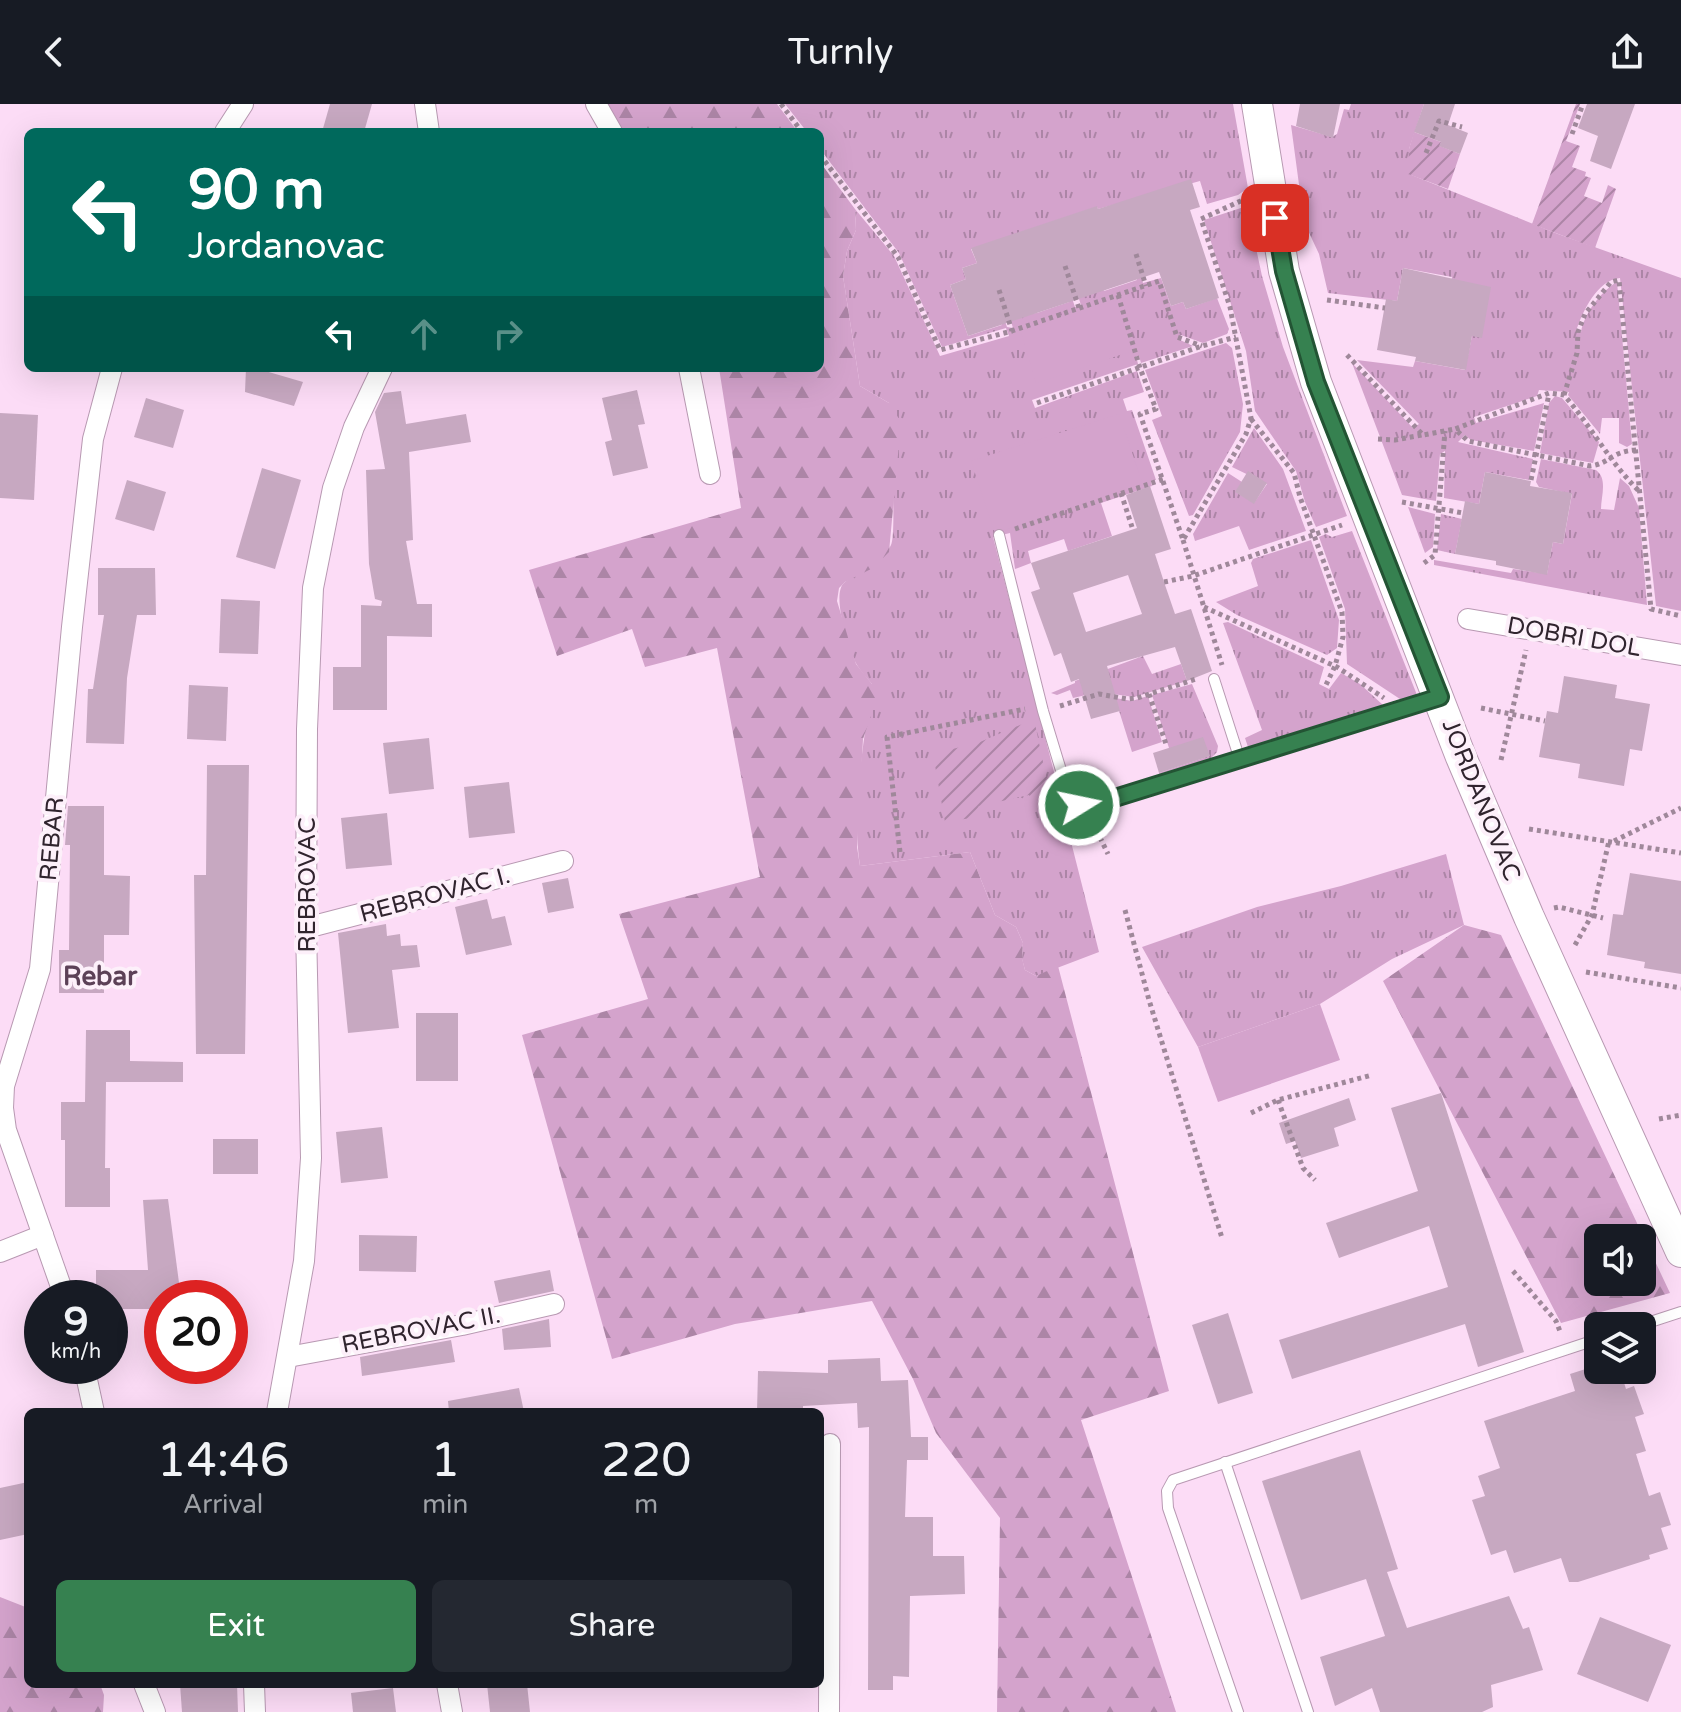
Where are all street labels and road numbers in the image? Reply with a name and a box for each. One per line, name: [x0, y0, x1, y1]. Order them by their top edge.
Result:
street label: DOBRI DOL: [1505, 611, 1643, 663]
street label: JORDANOVAC: [1435, 715, 1527, 885]
street label: REBAR: [34, 796, 70, 882]
street label: REBROVAC: [293, 817, 322, 953]
street label: REBROVAC I.: [357, 861, 513, 929]
street label: REBROVAC II.: [339, 1300, 503, 1360]

